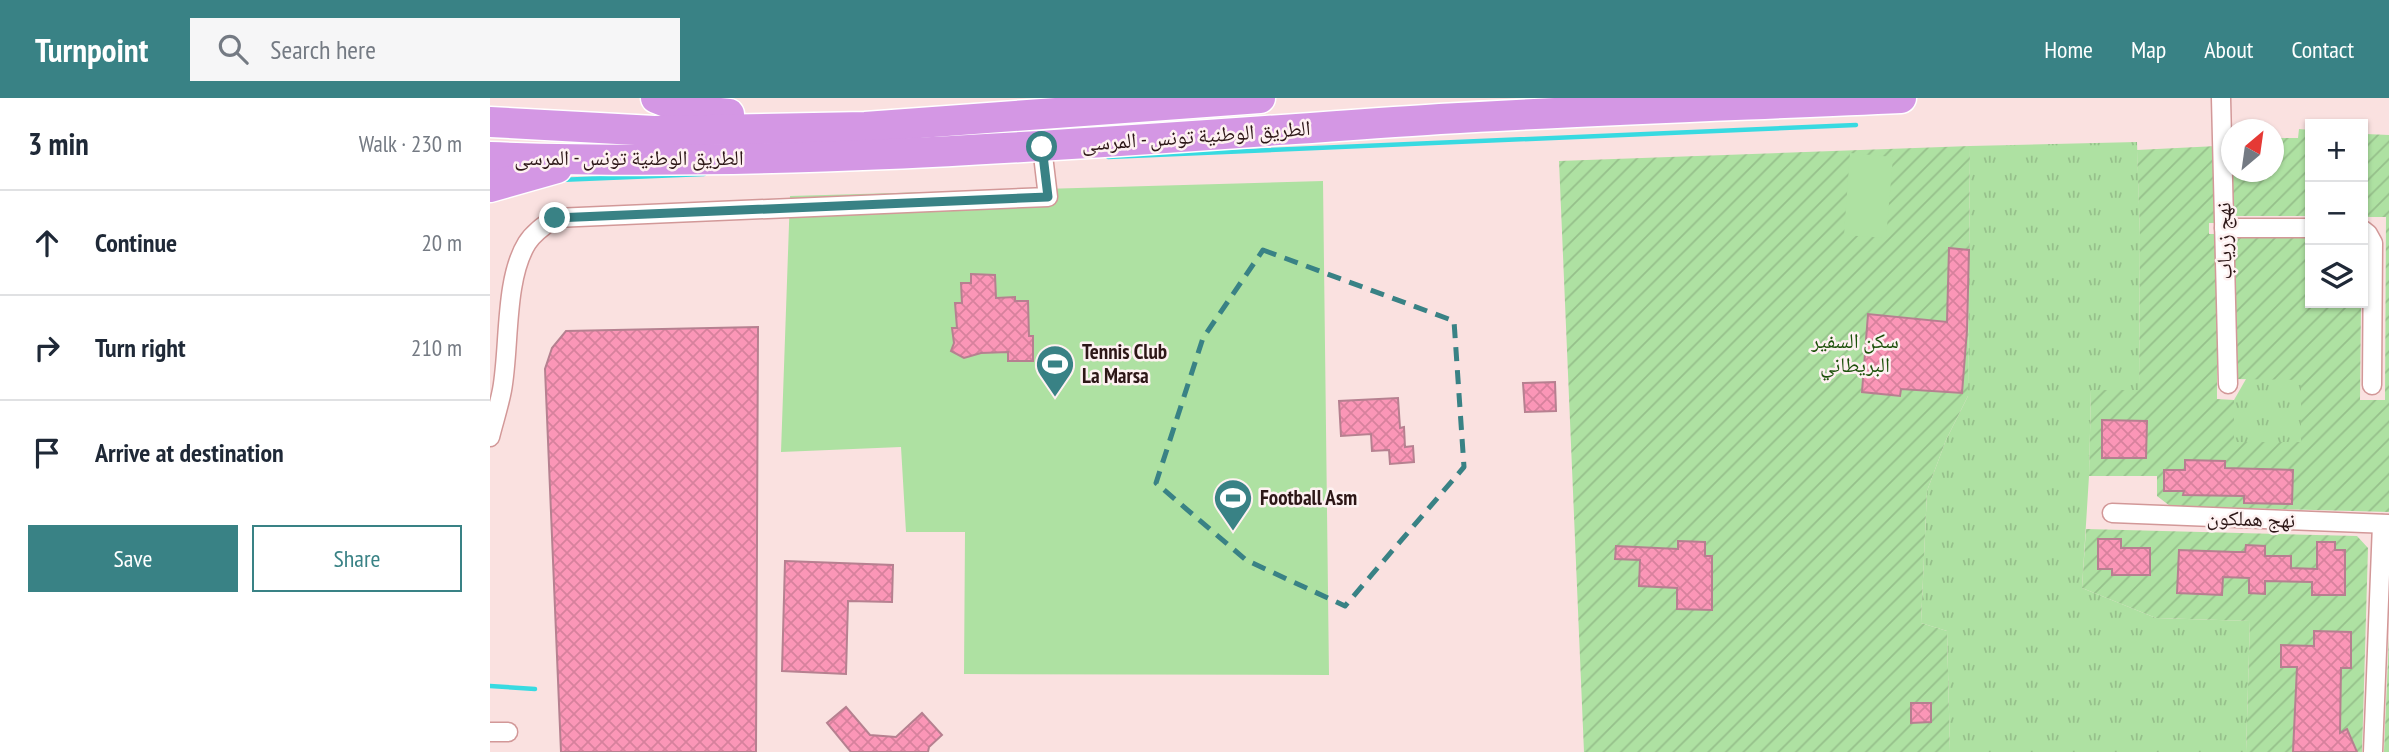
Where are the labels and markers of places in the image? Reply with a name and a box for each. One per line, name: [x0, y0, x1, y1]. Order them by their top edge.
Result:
place label: Tennis Club La Marsa: [1082, 338, 1167, 389]
sports icon: Tennis Club La Marsa: [1034, 343, 1076, 398]
sports icon: Football Asm: [1212, 477, 1254, 532]
place label: Football Asm: [1260, 484, 1357, 511]

